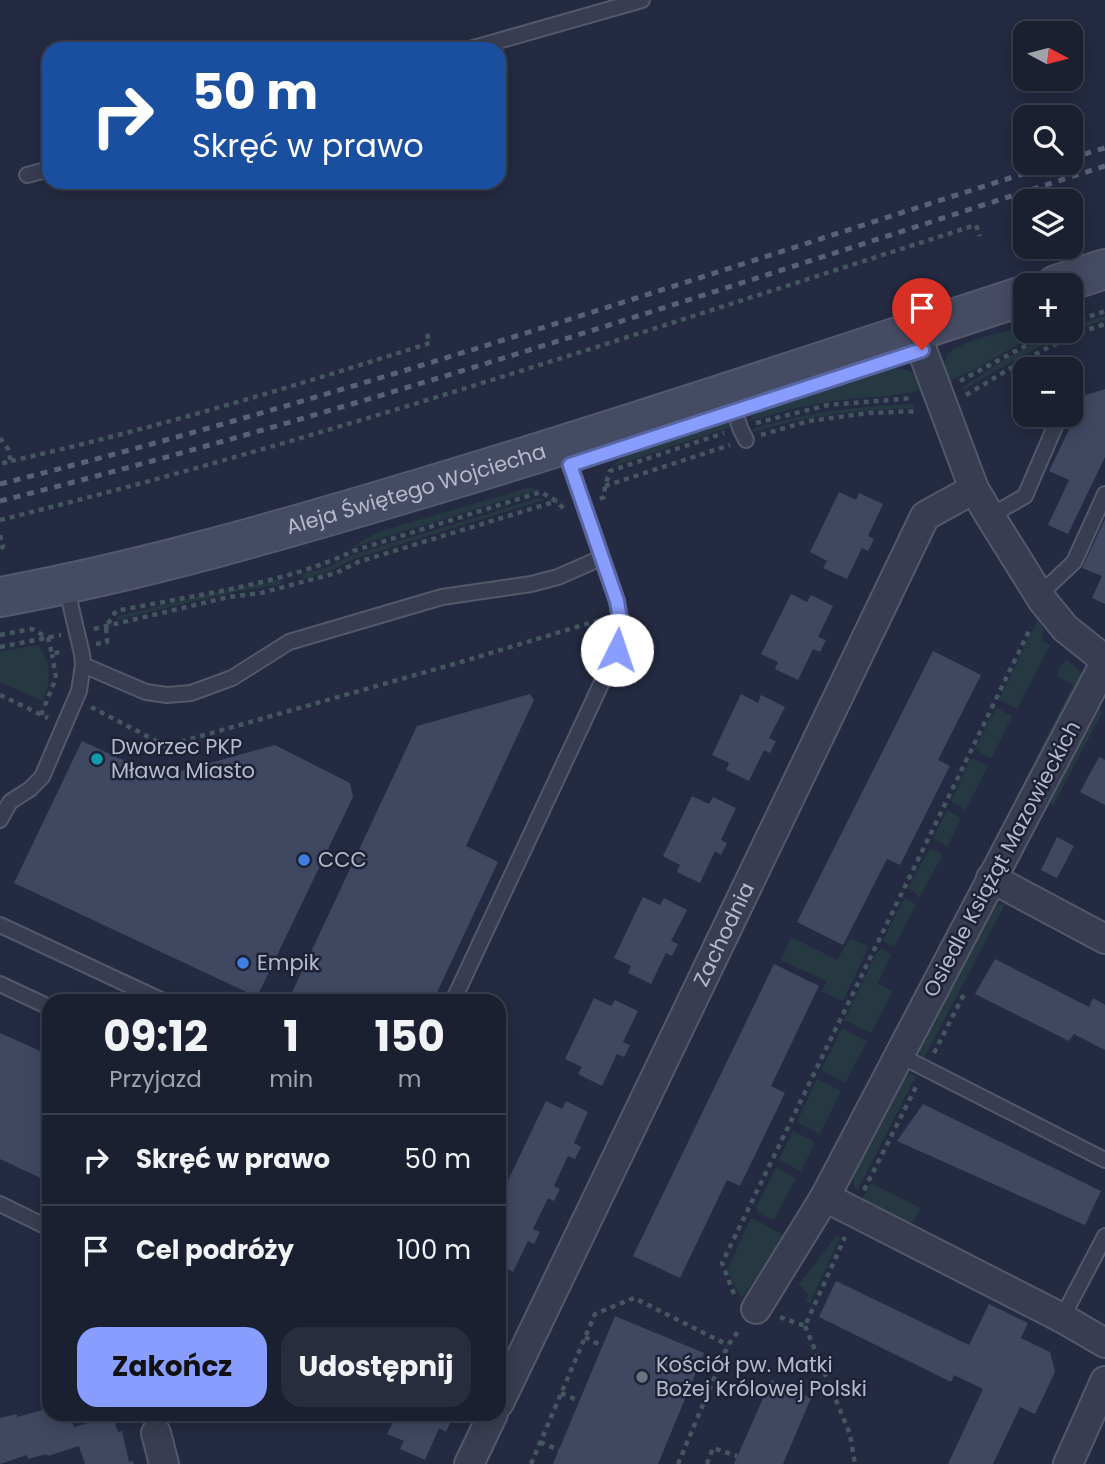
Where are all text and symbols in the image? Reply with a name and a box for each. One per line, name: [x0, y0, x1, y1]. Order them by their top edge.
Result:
north arrow: [1013, 21, 1083, 91]
map controls: [1013, 21, 1083, 427]
text: 50 m: [192, 58, 318, 126]
icon: right: [77, 70, 168, 161]
button: search: [1013, 105, 1083, 175]
text: Skręć w prawo: [192, 123, 424, 168]
button: layers: [1013, 189, 1083, 259]
button: +: [1013, 273, 1083, 343]
pin: [892, 278, 952, 350]
icon: arrive: [903, 289, 941, 327]
button: −: [1013, 357, 1083, 427]
street label: Aleja Świętego Wojciecha: [283, 436, 549, 541]
position arrow: [580, 613, 654, 687]
street label: Osiedle Książąt Mazowieckich: [916, 715, 1087, 1002]
place label: Dworzec PKP Mława Miasto: [111, 732, 255, 785]
marker: Dworzec PKP Mława Miasto: [89, 751, 105, 767]
place label: CCC: [318, 845, 367, 874]
marker: CCC: [296, 852, 312, 868]
street label: Zachodnia: [686, 877, 761, 991]
place label: Empik: [257, 948, 320, 977]
marker: Empik: [235, 955, 251, 971]
text: 09:12: [103, 1007, 208, 1066]
text: 1: [283, 1007, 299, 1066]
text: 150: [374, 1007, 445, 1066]
text: Przyjazd: [109, 1063, 202, 1095]
text: min: [269, 1063, 313, 1095]
text: m: [398, 1063, 421, 1095]
icon: right: [77, 1141, 115, 1179]
text: Skręć w prawo: [136, 1141, 330, 1177]
text: 50 m: [405, 1141, 471, 1177]
icon: arrive: [77, 1232, 115, 1270]
text: Cel podróży: [136, 1232, 294, 1268]
text: 100 m: [396, 1232, 471, 1268]
button: Zakończ: [77, 1327, 267, 1407]
button: Udostępnij: [281, 1327, 471, 1407]
place label: Kościół pw. Matki Bożej Królowej Polski: [656, 1350, 867, 1403]
marker: Kościół pw. Matki Bożej Królowej Polski: [634, 1369, 650, 1385]

